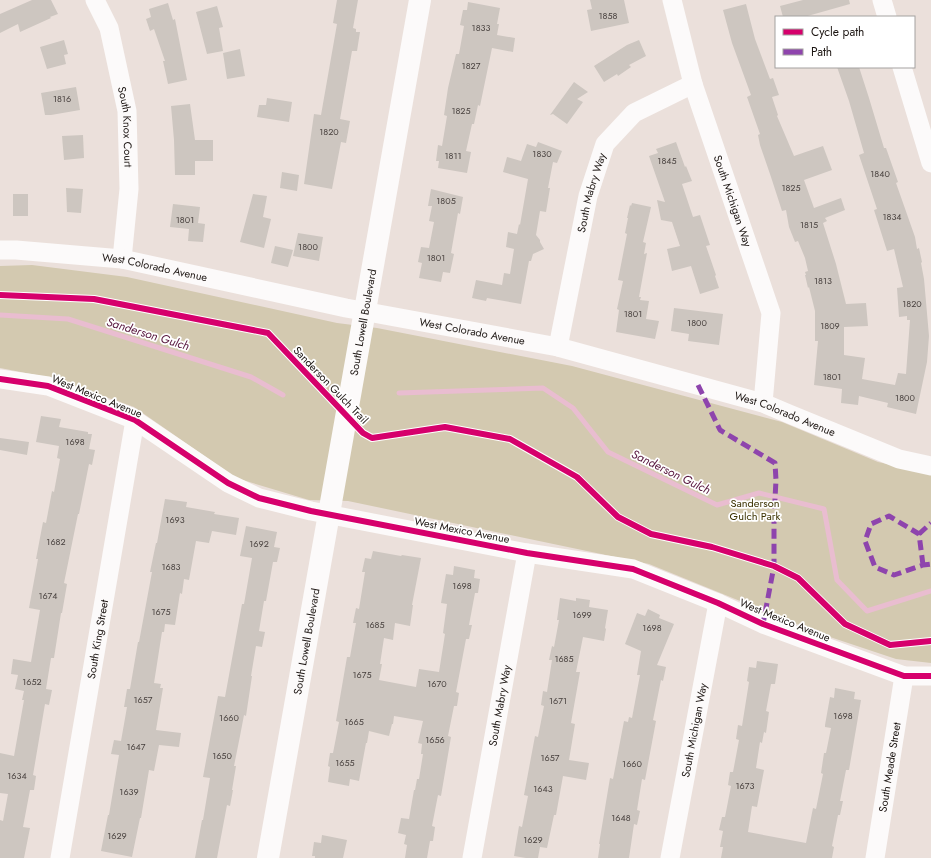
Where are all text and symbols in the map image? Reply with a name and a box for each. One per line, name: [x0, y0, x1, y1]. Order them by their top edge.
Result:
house number: 1858: [599, 9, 618, 22]
legend: [775, 16, 915, 68]
house number: 1833: [472, 21, 490, 34]
text: Cycle path: [811, 23, 864, 41]
text: Path: [811, 43, 832, 61]
house number: 1827: [462, 59, 481, 72]
street label: South Knox Court: [114, 85, 136, 168]
house number: 1816: [53, 92, 71, 105]
house number: 1825: [451, 104, 471, 117]
house number: 1820: [319, 125, 339, 138]
house number: 1830: [532, 147, 552, 160]
house number: 1811: [444, 149, 462, 162]
street label: South Mabry Way: [573, 150, 610, 234]
street label: South Michigan Way: [710, 153, 756, 249]
house number: 1845: [657, 154, 677, 167]
house number: 1840: [870, 167, 890, 180]
house number: 1825: [781, 181, 801, 194]
house number: 1805: [436, 194, 456, 207]
house number: 1834: [882, 210, 902, 223]
house number: 1801: [176, 213, 194, 226]
house number: 1815: [800, 218, 818, 231]
house number: 1800: [298, 240, 318, 253]
street label: West Colorado Avenue: [101, 249, 209, 286]
house number: 1801: [427, 251, 445, 264]
street label: South Lowell Boulevard: [346, 268, 380, 377]
house number: 1813: [814, 274, 832, 287]
house number: 1820: [902, 297, 922, 310]
house number: 1801: [624, 307, 642, 320]
water label: Sanderson Gulch: [104, 313, 192, 355]
street label: West Colorado Avenue: [418, 314, 527, 349]
house number: 1800: [687, 316, 707, 329]
house number: 1809: [820, 319, 840, 332]
street label: Sanderson Gulch Trail: [290, 343, 372, 427]
street label: West Mexico Avenue: [49, 370, 145, 422]
house number: 1801: [823, 370, 841, 383]
street label: West Colorado Avenue: [733, 388, 838, 440]
house number: 1800: [895, 391, 915, 404]
house number: 1698: [65, 435, 85, 448]
water label: Sanderson Gulch: [628, 445, 714, 499]
park label: Sanderson Gulch Park: [730, 495, 781, 524]
house number: 1693: [165, 513, 185, 526]
street label: West Mexico Avenue: [413, 513, 511, 547]
house number: 1682: [46, 535, 66, 548]
house number: 1692: [249, 537, 269, 550]
house number: 1683: [161, 560, 181, 573]
house number: 1698: [452, 579, 472, 592]
street label: South Lowell Boulevard: [289, 587, 324, 696]
house number: 1674: [38, 589, 58, 602]
street label: West Mexico Avenue: [737, 594, 833, 646]
street label: South King Street: [83, 598, 112, 680]
house number: 1675: [151, 605, 171, 618]
house number: 1699: [572, 608, 592, 621]
house number: 1685: [365, 618, 385, 631]
house number: 1698: [642, 621, 662, 634]
house number: 1685: [554, 652, 574, 665]
street label: South Mabry Way: [484, 663, 515, 747]
house number: 1675: [352, 668, 372, 681]
house number: 1652: [22, 675, 42, 688]
house number: 1670: [427, 677, 447, 690]
street label: South Michigan Way: [677, 682, 711, 779]
house number: 1657: [133, 693, 153, 706]
house number: 1671: [549, 694, 567, 707]
house number: 1698: [833, 709, 853, 722]
house number: 1660: [219, 711, 240, 724]
house number: 1665: [344, 715, 364, 728]
street label: South Meade Street: [874, 721, 905, 813]
house number: 1656: [425, 733, 445, 746]
house number: 1647: [126, 740, 146, 753]
house number: 1650: [212, 749, 232, 762]
house number: 1657: [540, 751, 560, 764]
house number: 1655: [335, 756, 355, 769]
house number: 1660: [622, 757, 643, 770]
house number: 1634: [7, 769, 27, 782]
house number: 1673: [736, 779, 755, 792]
house number: 1643: [533, 782, 553, 795]
house number: 1639: [119, 785, 139, 798]
house number: 1648: [611, 811, 631, 824]
house number: 1629: [107, 829, 127, 842]
house number: 1629: [523, 833, 543, 846]

